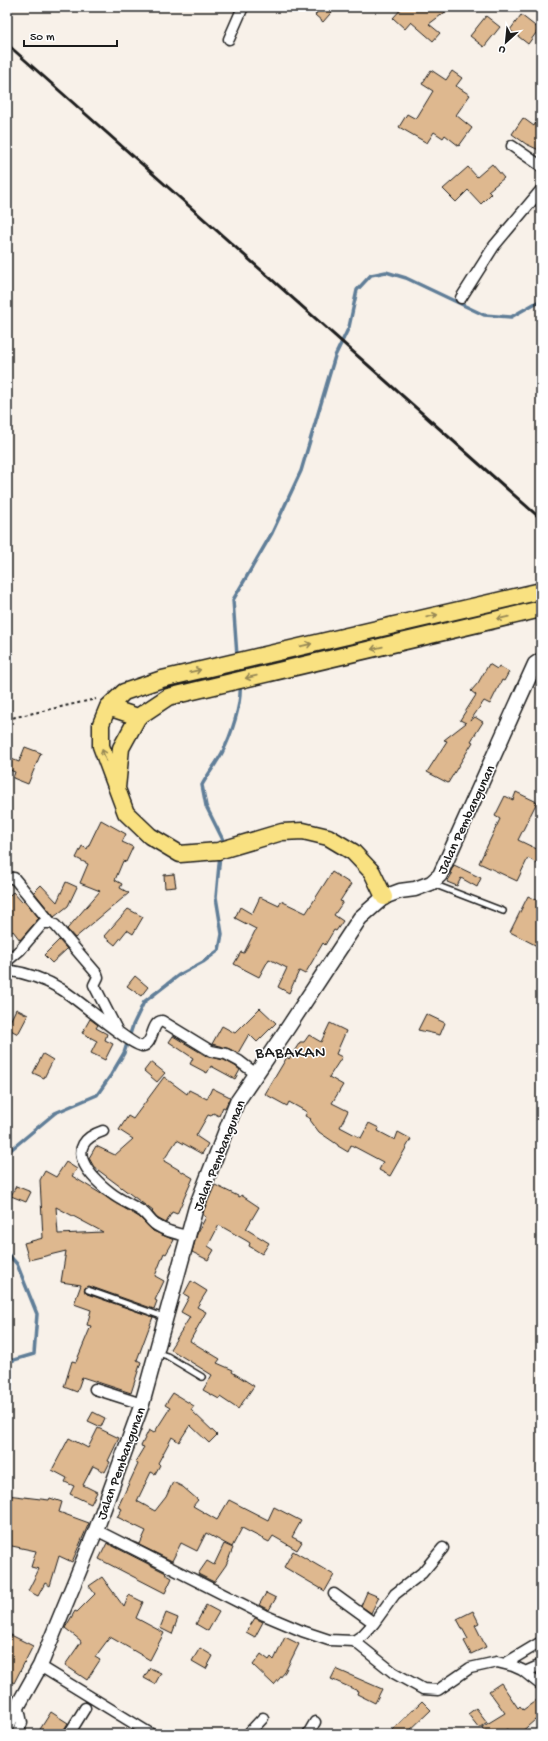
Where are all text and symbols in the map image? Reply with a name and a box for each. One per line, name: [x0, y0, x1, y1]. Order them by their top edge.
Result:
scale bar: [24, 22, 117, 48]
north arrow: [486, 22, 526, 62]
text: 50 m: [30, 31, 55, 45]
text: U: [496, 42, 508, 56]
one-way arrow: [425, 612, 438, 619]
one-way arrow: [497, 614, 510, 622]
one-way arrow: [299, 641, 312, 649]
one-way arrow: [370, 644, 383, 652]
one-way arrow: [188, 667, 201, 675]
one-way arrow: [245, 674, 258, 682]
one-way arrow: [99, 749, 107, 761]
street label: Jalan Pembangunan: [435, 763, 500, 877]
district label: BABAKAN: [255, 1045, 326, 1064]
street label: Jalan Pembangunan: [190, 1098, 250, 1214]
street label: Jalan Pembangunan: [94, 1405, 151, 1522]

